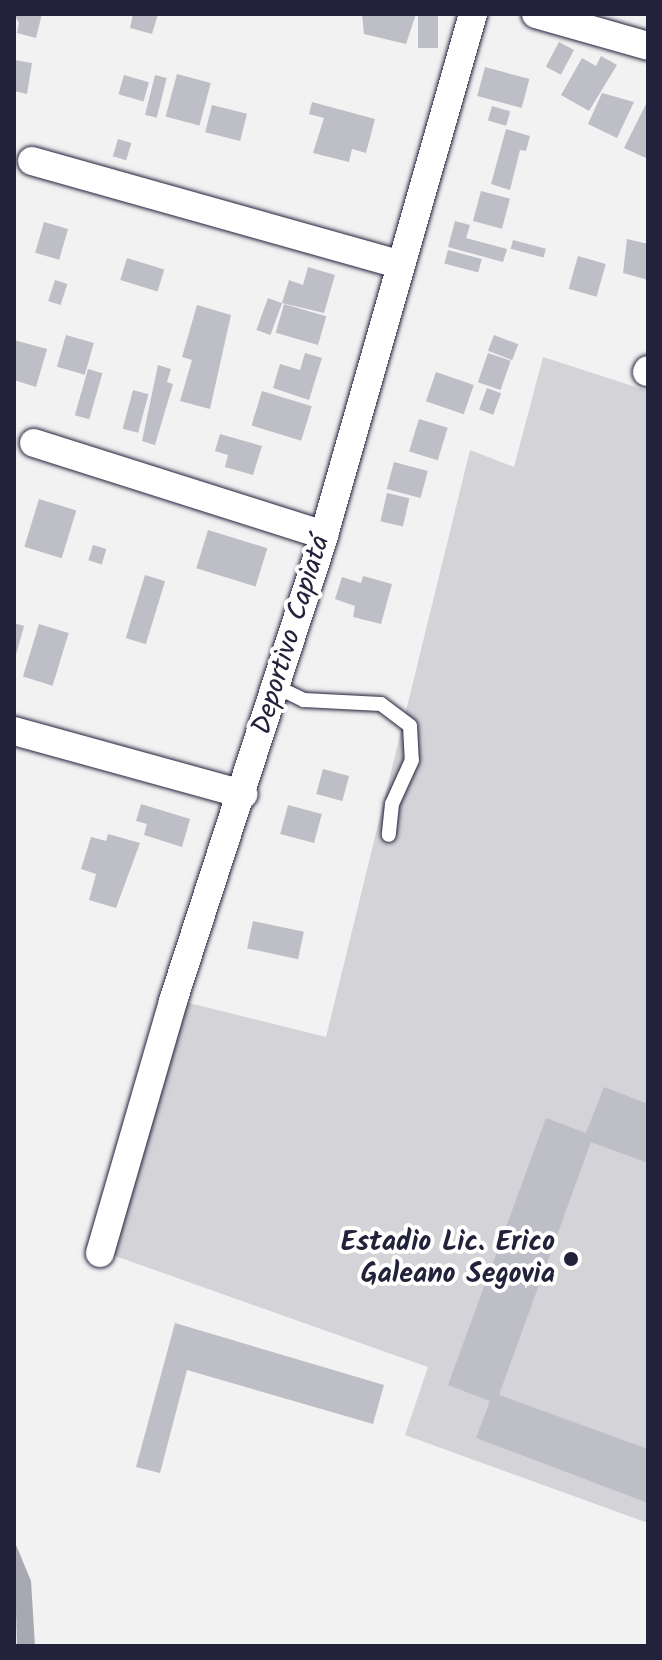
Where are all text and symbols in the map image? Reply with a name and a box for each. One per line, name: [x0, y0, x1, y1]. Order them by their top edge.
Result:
street label: Deportivo Capiatá: [246, 531, 338, 739]
place label: Estadio Lic. Erico Galeano Segovia: [341, 1226, 555, 1292]
marker: Estadio Lic. Erico Galeano Segovia: [562, 1250, 580, 1268]

